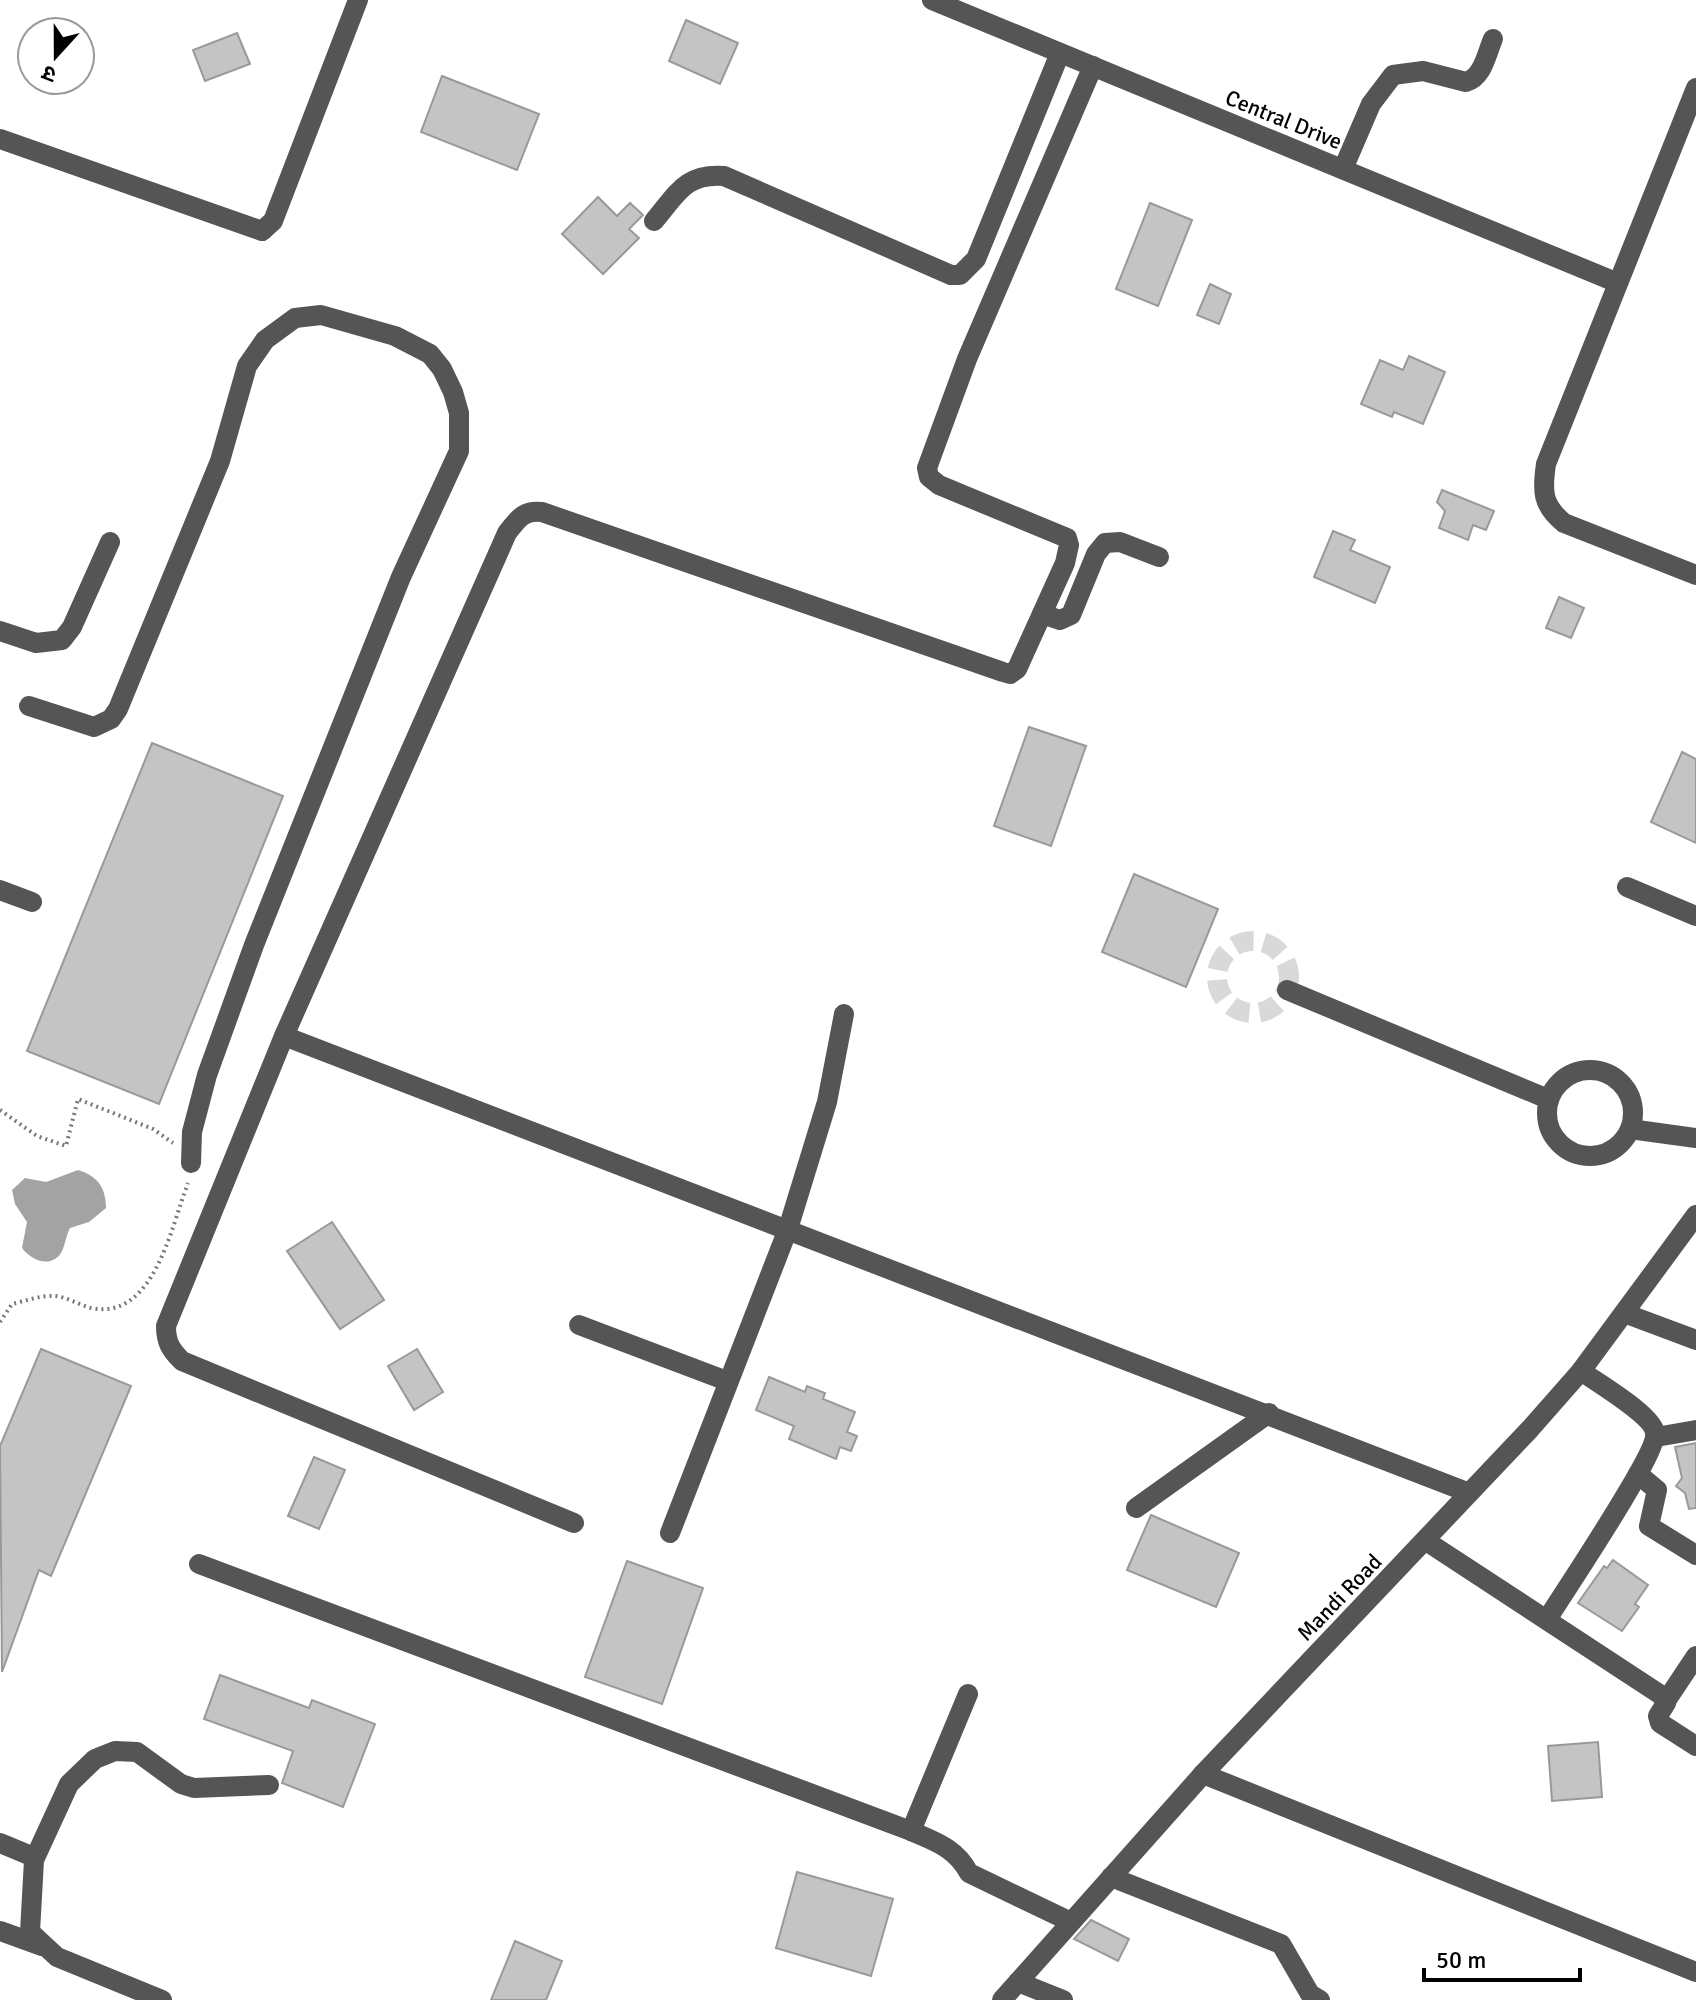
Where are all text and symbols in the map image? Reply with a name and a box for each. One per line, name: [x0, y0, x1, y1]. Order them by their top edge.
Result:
north arrow: [16, 16, 96, 96]
text: उ: [37, 59, 60, 89]
street label: Central Drive: [1222, 84, 1346, 155]
street label: Mandi Road: [1291, 1548, 1387, 1646]
scale bar: [1424, 1932, 1580, 1982]
text: 50 m: [1436, 1945, 1486, 1975]

